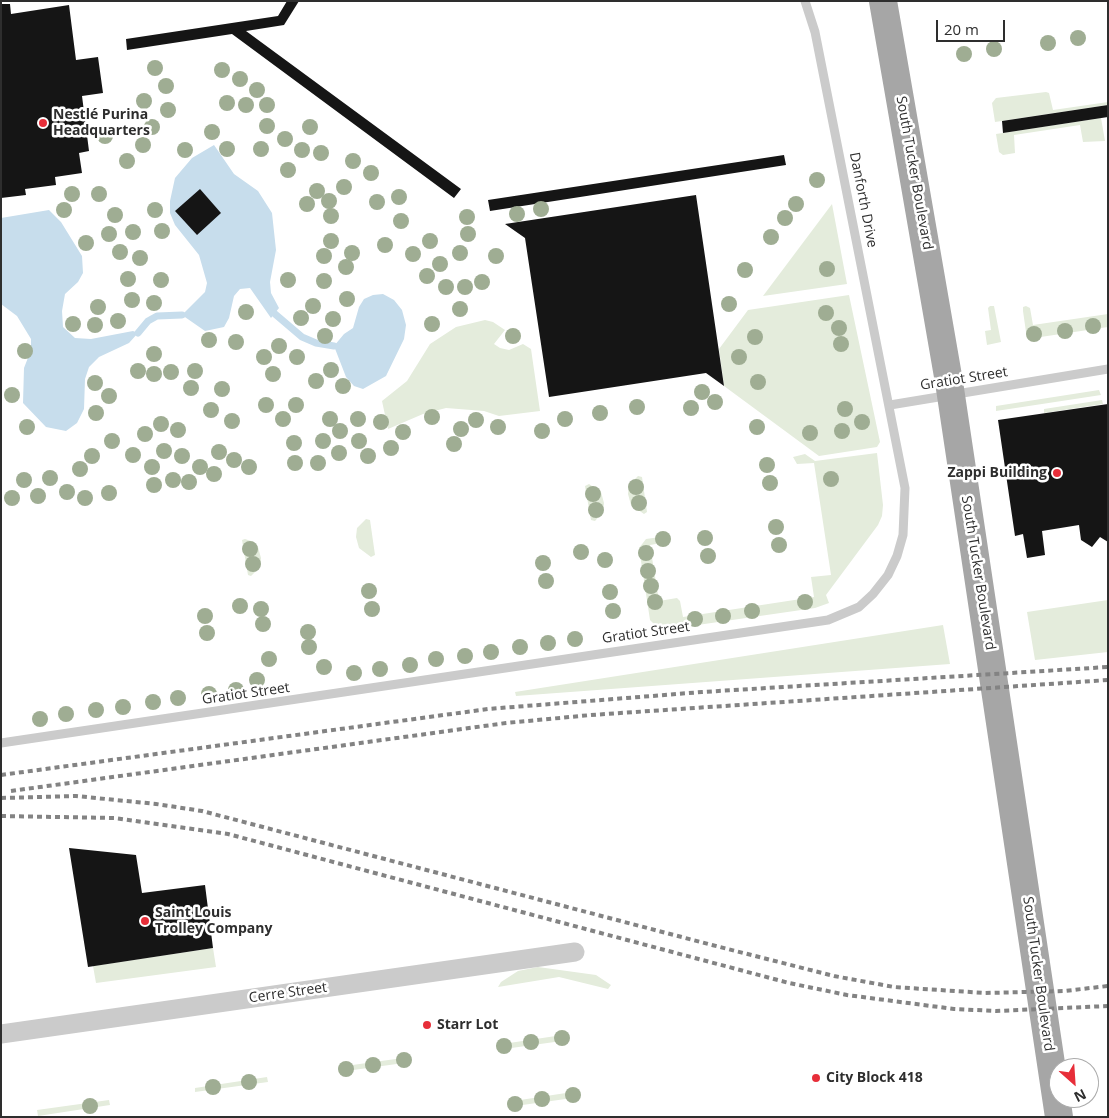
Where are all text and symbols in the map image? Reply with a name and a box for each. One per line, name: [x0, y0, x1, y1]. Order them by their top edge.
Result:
scale bar: [939, 10, 1008, 42]
text: 20 m: [944, 19, 979, 39]
street label: South Tucker Boulevard: [892, 95, 936, 251]
place label: Nestlé Purina Headquarters: [53, 107, 150, 140]
marker: Nestlé Purina Headquarters: [37, 117, 49, 129]
street label: Danforth Drive: [846, 151, 880, 249]
street label: Gratiot Street: [919, 364, 1009, 394]
place label: Zappi Building: [947, 465, 1047, 481]
marker: Zappi Building: [1051, 467, 1063, 479]
street label: South Tucker Boulevard: [958, 495, 998, 651]
street label: Gratiot Street: [601, 619, 691, 647]
street label: Gratiot Street: [201, 680, 291, 708]
street label: South Tucker Boulevard: [1019, 896, 1057, 1052]
place label: Saint Louis Trolley Company: [155, 905, 272, 938]
marker: Saint Louis Trolley Company: [139, 915, 151, 927]
street label: Cerre Street: [248, 979, 328, 1007]
place label: Starr Lot: [437, 1017, 498, 1033]
marker: Starr Lot: [421, 1019, 433, 1031]
north arrow: [1049, 1058, 1099, 1108]
place label: City Block 418: [826, 1070, 923, 1086]
marker: City Block 418: [810, 1072, 822, 1084]
text: N: [1071, 1085, 1090, 1107]

